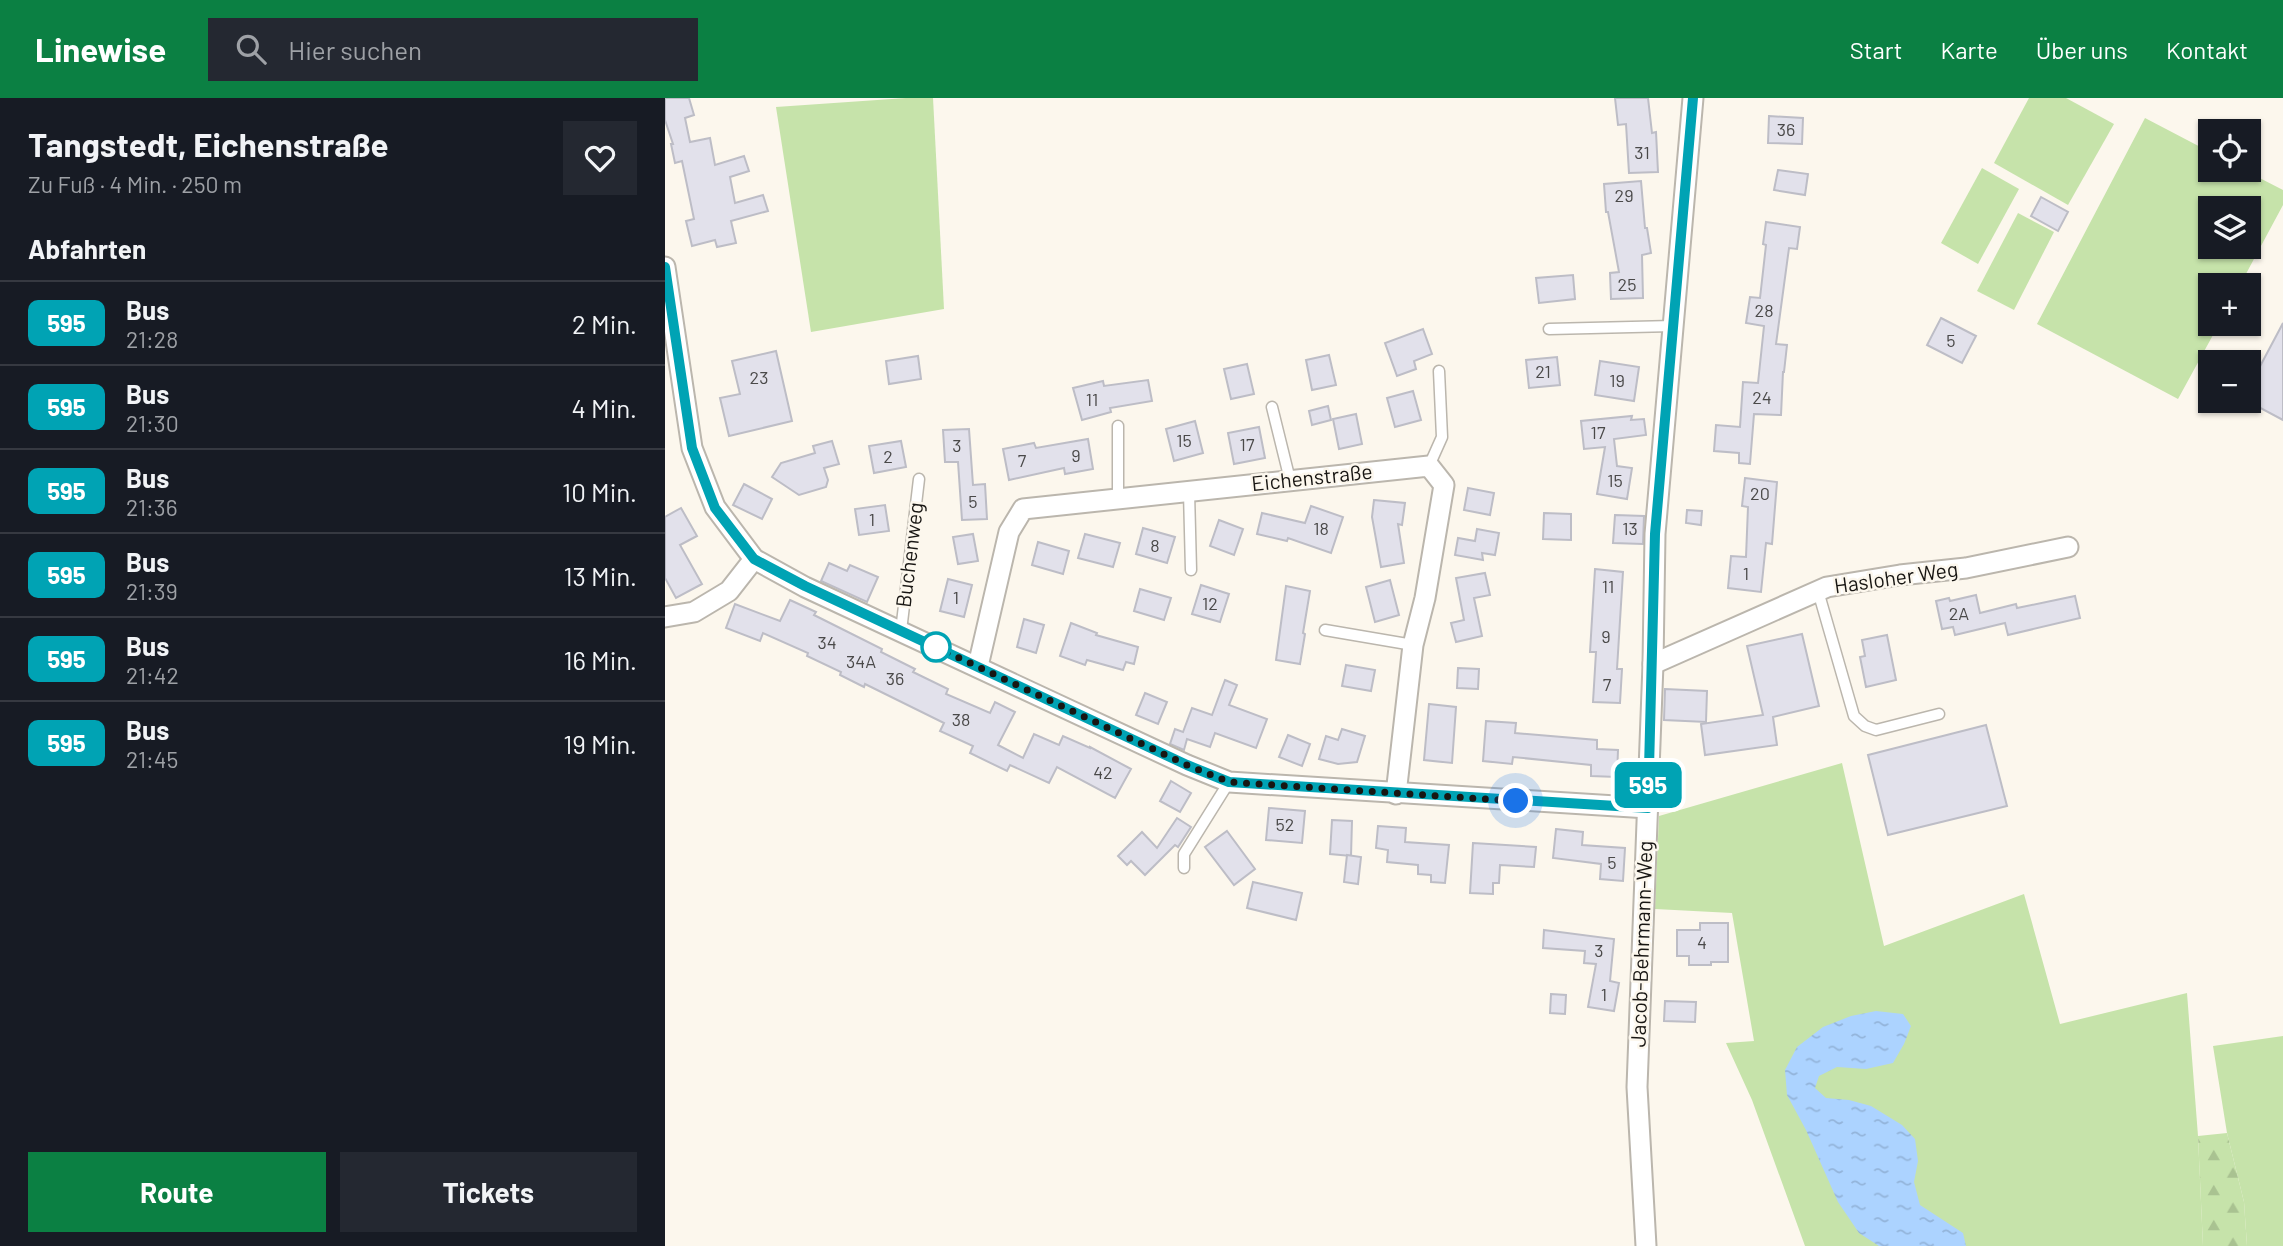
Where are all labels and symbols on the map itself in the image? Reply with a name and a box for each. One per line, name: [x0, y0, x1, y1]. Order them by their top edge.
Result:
house number: 36: [1777, 118, 1795, 140]
house number: 31: [1634, 141, 1650, 163]
house number: 29: [1614, 184, 1634, 206]
house number: 25: [1618, 273, 1636, 295]
house number: 28: [1754, 299, 1774, 321]
house number: 5: [1946, 329, 1956, 351]
house number: 21: [1535, 360, 1551, 382]
house number: 23: [750, 366, 768, 388]
house number: 19: [1609, 369, 1625, 391]
house number: 24: [1752, 386, 1772, 408]
house number: 11: [1086, 388, 1098, 410]
house number: 17: [1591, 421, 1606, 443]
house number: 15: [1176, 429, 1192, 451]
house number: 17: [1240, 433, 1255, 455]
house number: 3: [952, 434, 962, 456]
house number: 9: [1071, 444, 1081, 466]
house number: 2: [883, 445, 893, 467]
house number: 7: [1018, 449, 1027, 471]
street label: Eichenstraße: [1250, 458, 1374, 495]
house number: 15: [1607, 469, 1623, 491]
house number: 20: [1750, 482, 1770, 504]
house number: 5: [968, 490, 978, 512]
street label: Buchenweg: [890, 501, 927, 609]
house number: 1: [869, 508, 875, 530]
house number: 18: [1313, 517, 1329, 539]
house number: 13: [1622, 517, 1638, 539]
house number: 8: [1150, 534, 1160, 556]
street label: Hasloher Weg: [1832, 555, 1959, 598]
house number: 1: [1743, 562, 1749, 584]
house number: 11: [1602, 575, 1614, 597]
house number: 1: [953, 586, 959, 608]
house number: 12: [1202, 592, 1218, 614]
house number: 2A: [1949, 602, 1969, 624]
house number: 9: [1601, 625, 1611, 647]
house number: 34: [817, 631, 837, 653]
unlabelled marker: [921, 632, 951, 662]
house number: 34A: [846, 650, 876, 672]
house number: 36: [886, 667, 904, 689]
house number: 7: [1603, 673, 1612, 695]
house number: 38: [952, 708, 970, 730]
house number: 42: [1093, 761, 1113, 783]
line badge: 595: [1608, 762, 1688, 808]
your location: [1498, 783, 1533, 818]
house number: 52: [1276, 813, 1294, 835]
street label: Jacob-Behrmann-Weg: [1624, 840, 1657, 1048]
house number: 5: [1607, 851, 1617, 873]
house number: 4: [1697, 931, 1707, 953]
house number: 3: [1594, 939, 1604, 961]
house number: 1: [1601, 983, 1607, 1005]

